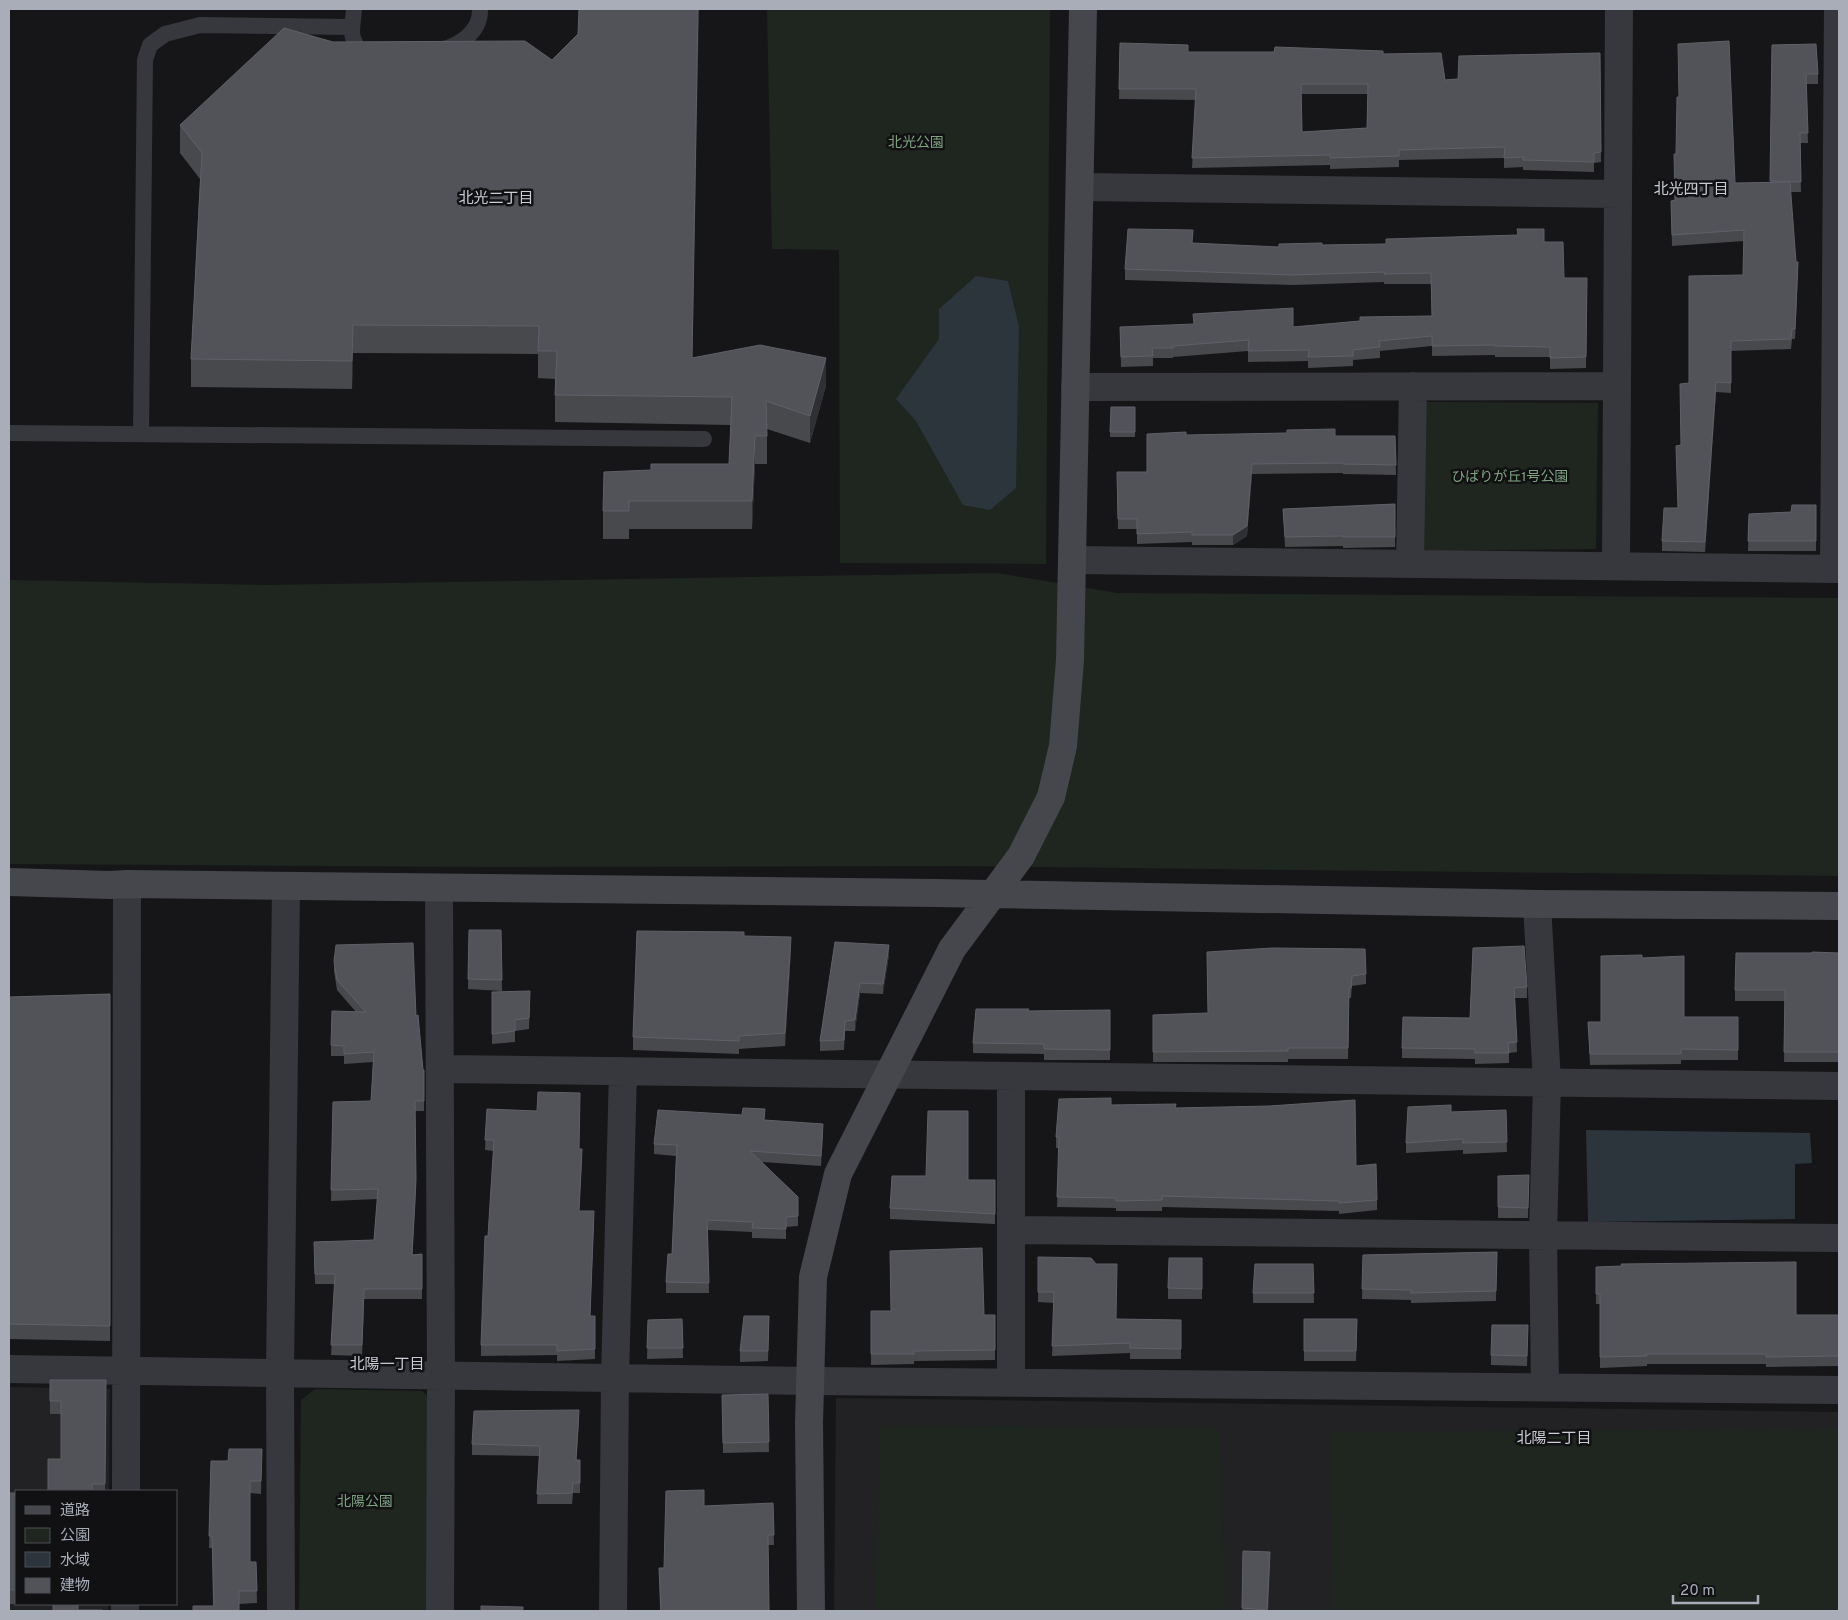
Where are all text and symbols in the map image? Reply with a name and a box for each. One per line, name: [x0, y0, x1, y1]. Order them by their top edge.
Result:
park label: 北光公園: [888, 134, 944, 152]
district label: 北光四丁目: [1653, 180, 1729, 200]
district label: 北光二丁目: [458, 189, 534, 209]
park label: ひばりが丘1号公園: [1451, 469, 1569, 486]
district label: 北陽一丁目: [349, 1355, 425, 1375]
district label: 北陽二丁目: [1516, 1429, 1592, 1449]
legend: [15, 1490, 178, 1605]
park label: 北陽公園: [337, 1493, 393, 1511]
text: 道路: [60, 1502, 90, 1521]
text: 公園: [60, 1527, 90, 1546]
text: 水域: [60, 1552, 90, 1571]
scale bar: [1673, 1572, 1758, 1604]
text: 建物: [60, 1577, 90, 1596]
text: 20 m: [1680, 1582, 1715, 1601]

